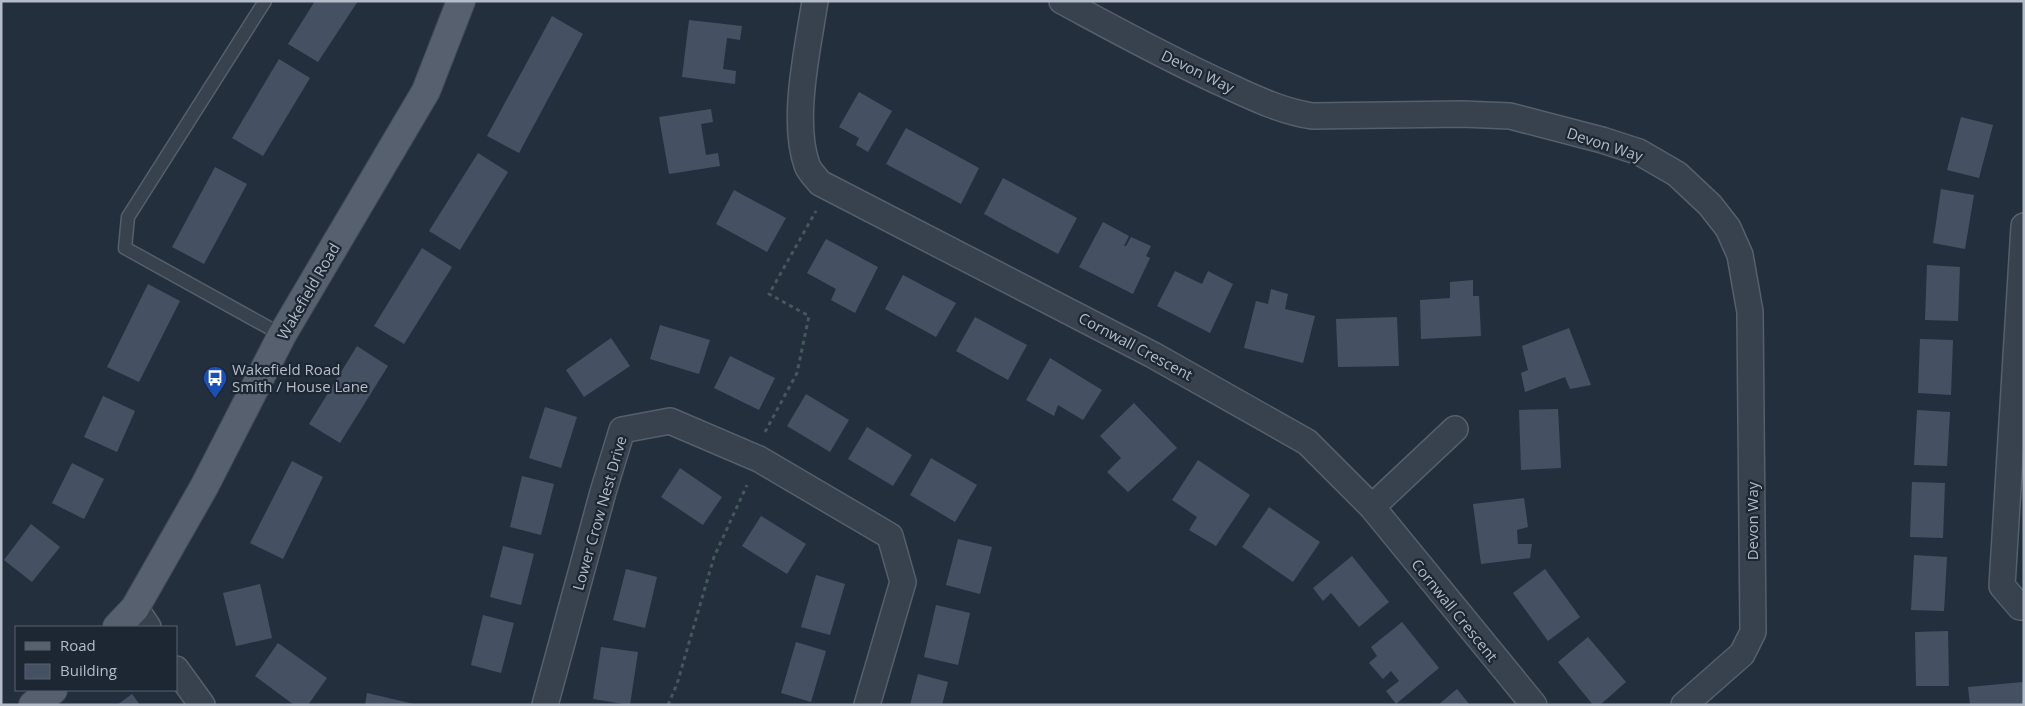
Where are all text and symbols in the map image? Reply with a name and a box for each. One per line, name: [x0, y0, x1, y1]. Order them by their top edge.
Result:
street label: Devon Way: [1158, 45, 1238, 97]
street label: Devon Way: [1565, 122, 1646, 166]
street label: Wakefield Road: [272, 239, 344, 343]
street label: Cornwall Crescent: [1075, 307, 1197, 385]
place label: Wakefield Road Smith / House Lane: [232, 359, 368, 396]
bus stop icon: Wakefield Road Smith / House Lane: [202, 365, 228, 399]
street label: Lower Crow Nest Drive: [567, 433, 631, 593]
street label: Devon Way: [1742, 481, 1762, 560]
street label: Cornwall Crescent: [1407, 555, 1503, 665]
legend: [15, 626, 178, 691]
text: Road: [60, 635, 96, 655]
text: Building: [60, 660, 117, 680]

